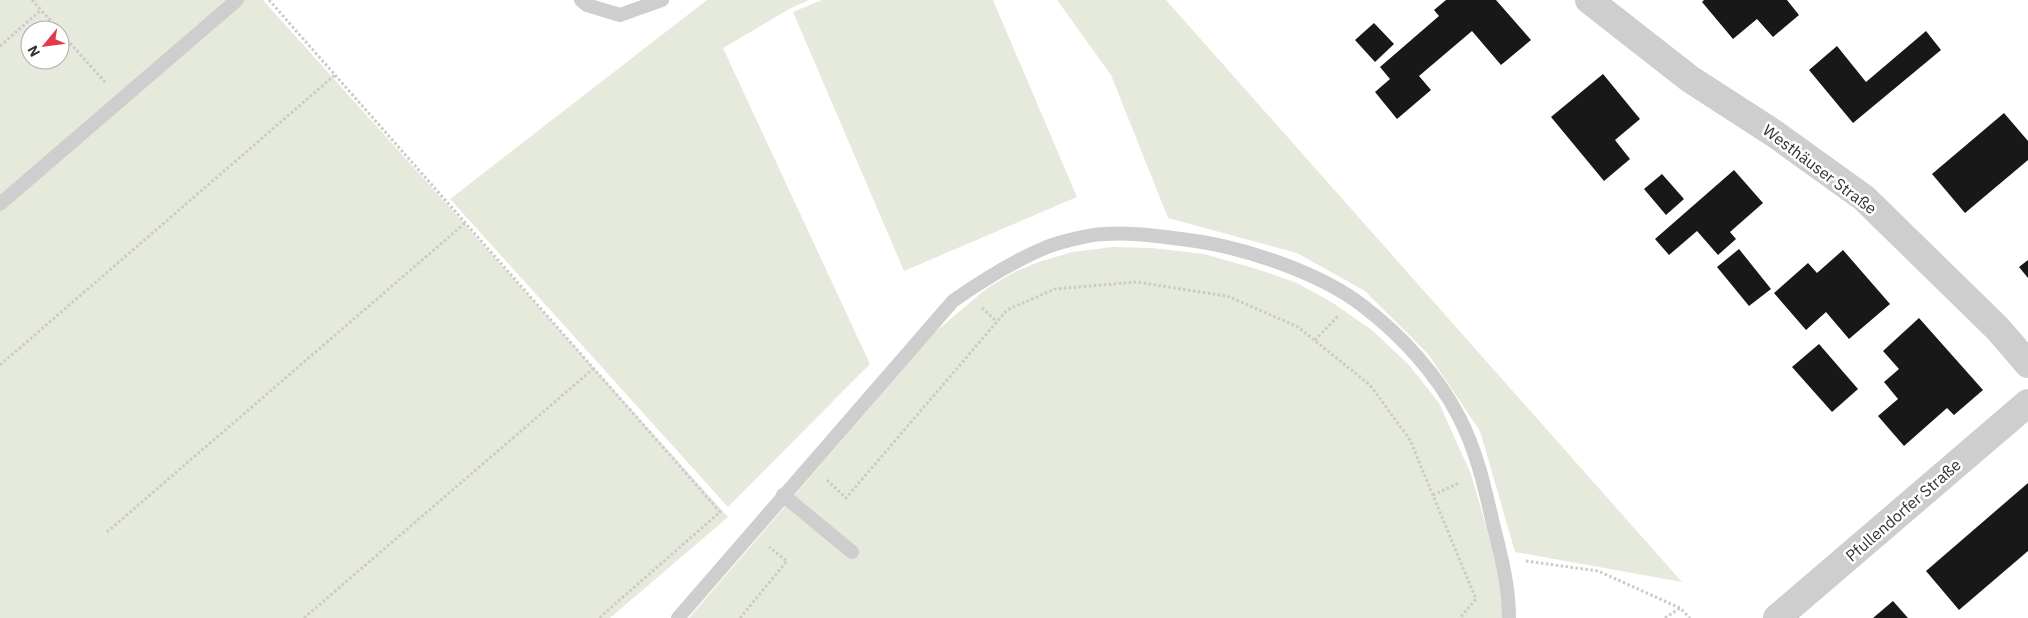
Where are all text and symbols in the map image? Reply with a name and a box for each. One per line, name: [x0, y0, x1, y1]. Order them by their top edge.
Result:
north arrow: [20, 20, 70, 70]
text: N: [23, 43, 44, 60]
street label: Westhäuser Straße: [1759, 120, 1881, 218]
street label: Pfullendorfer Straße: [1841, 454, 1965, 566]

